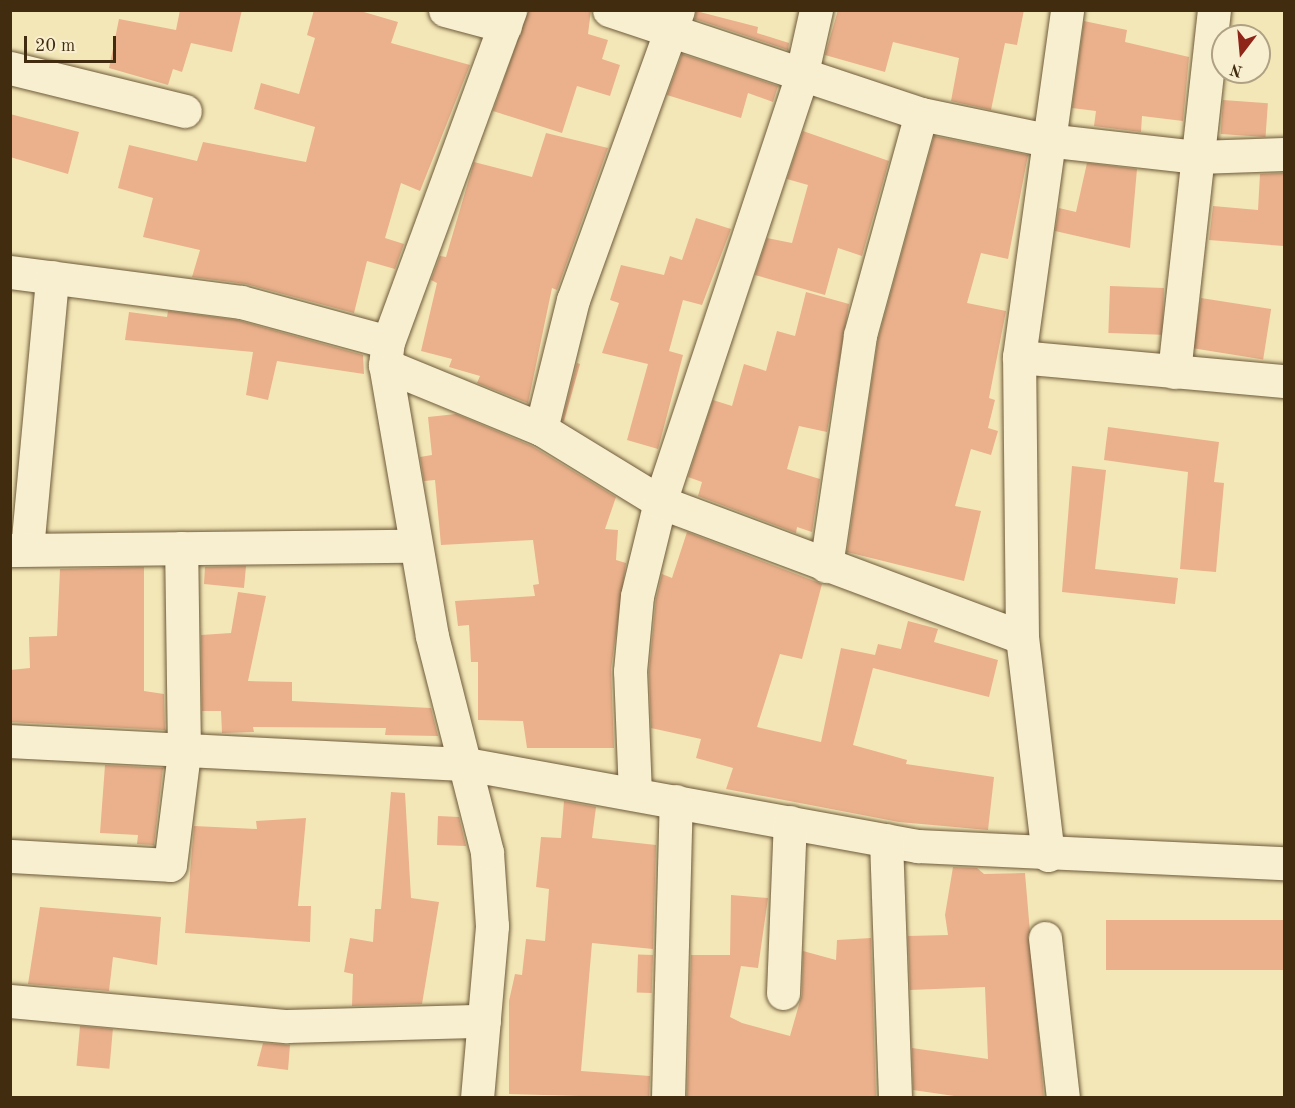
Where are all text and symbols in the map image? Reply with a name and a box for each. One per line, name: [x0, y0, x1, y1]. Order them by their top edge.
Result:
scale bar: [27, 24, 118, 62]
north arrow: [1211, 24, 1271, 84]
text: 20 m: [35, 37, 75, 55]
text: N: [1229, 60, 1245, 79]

